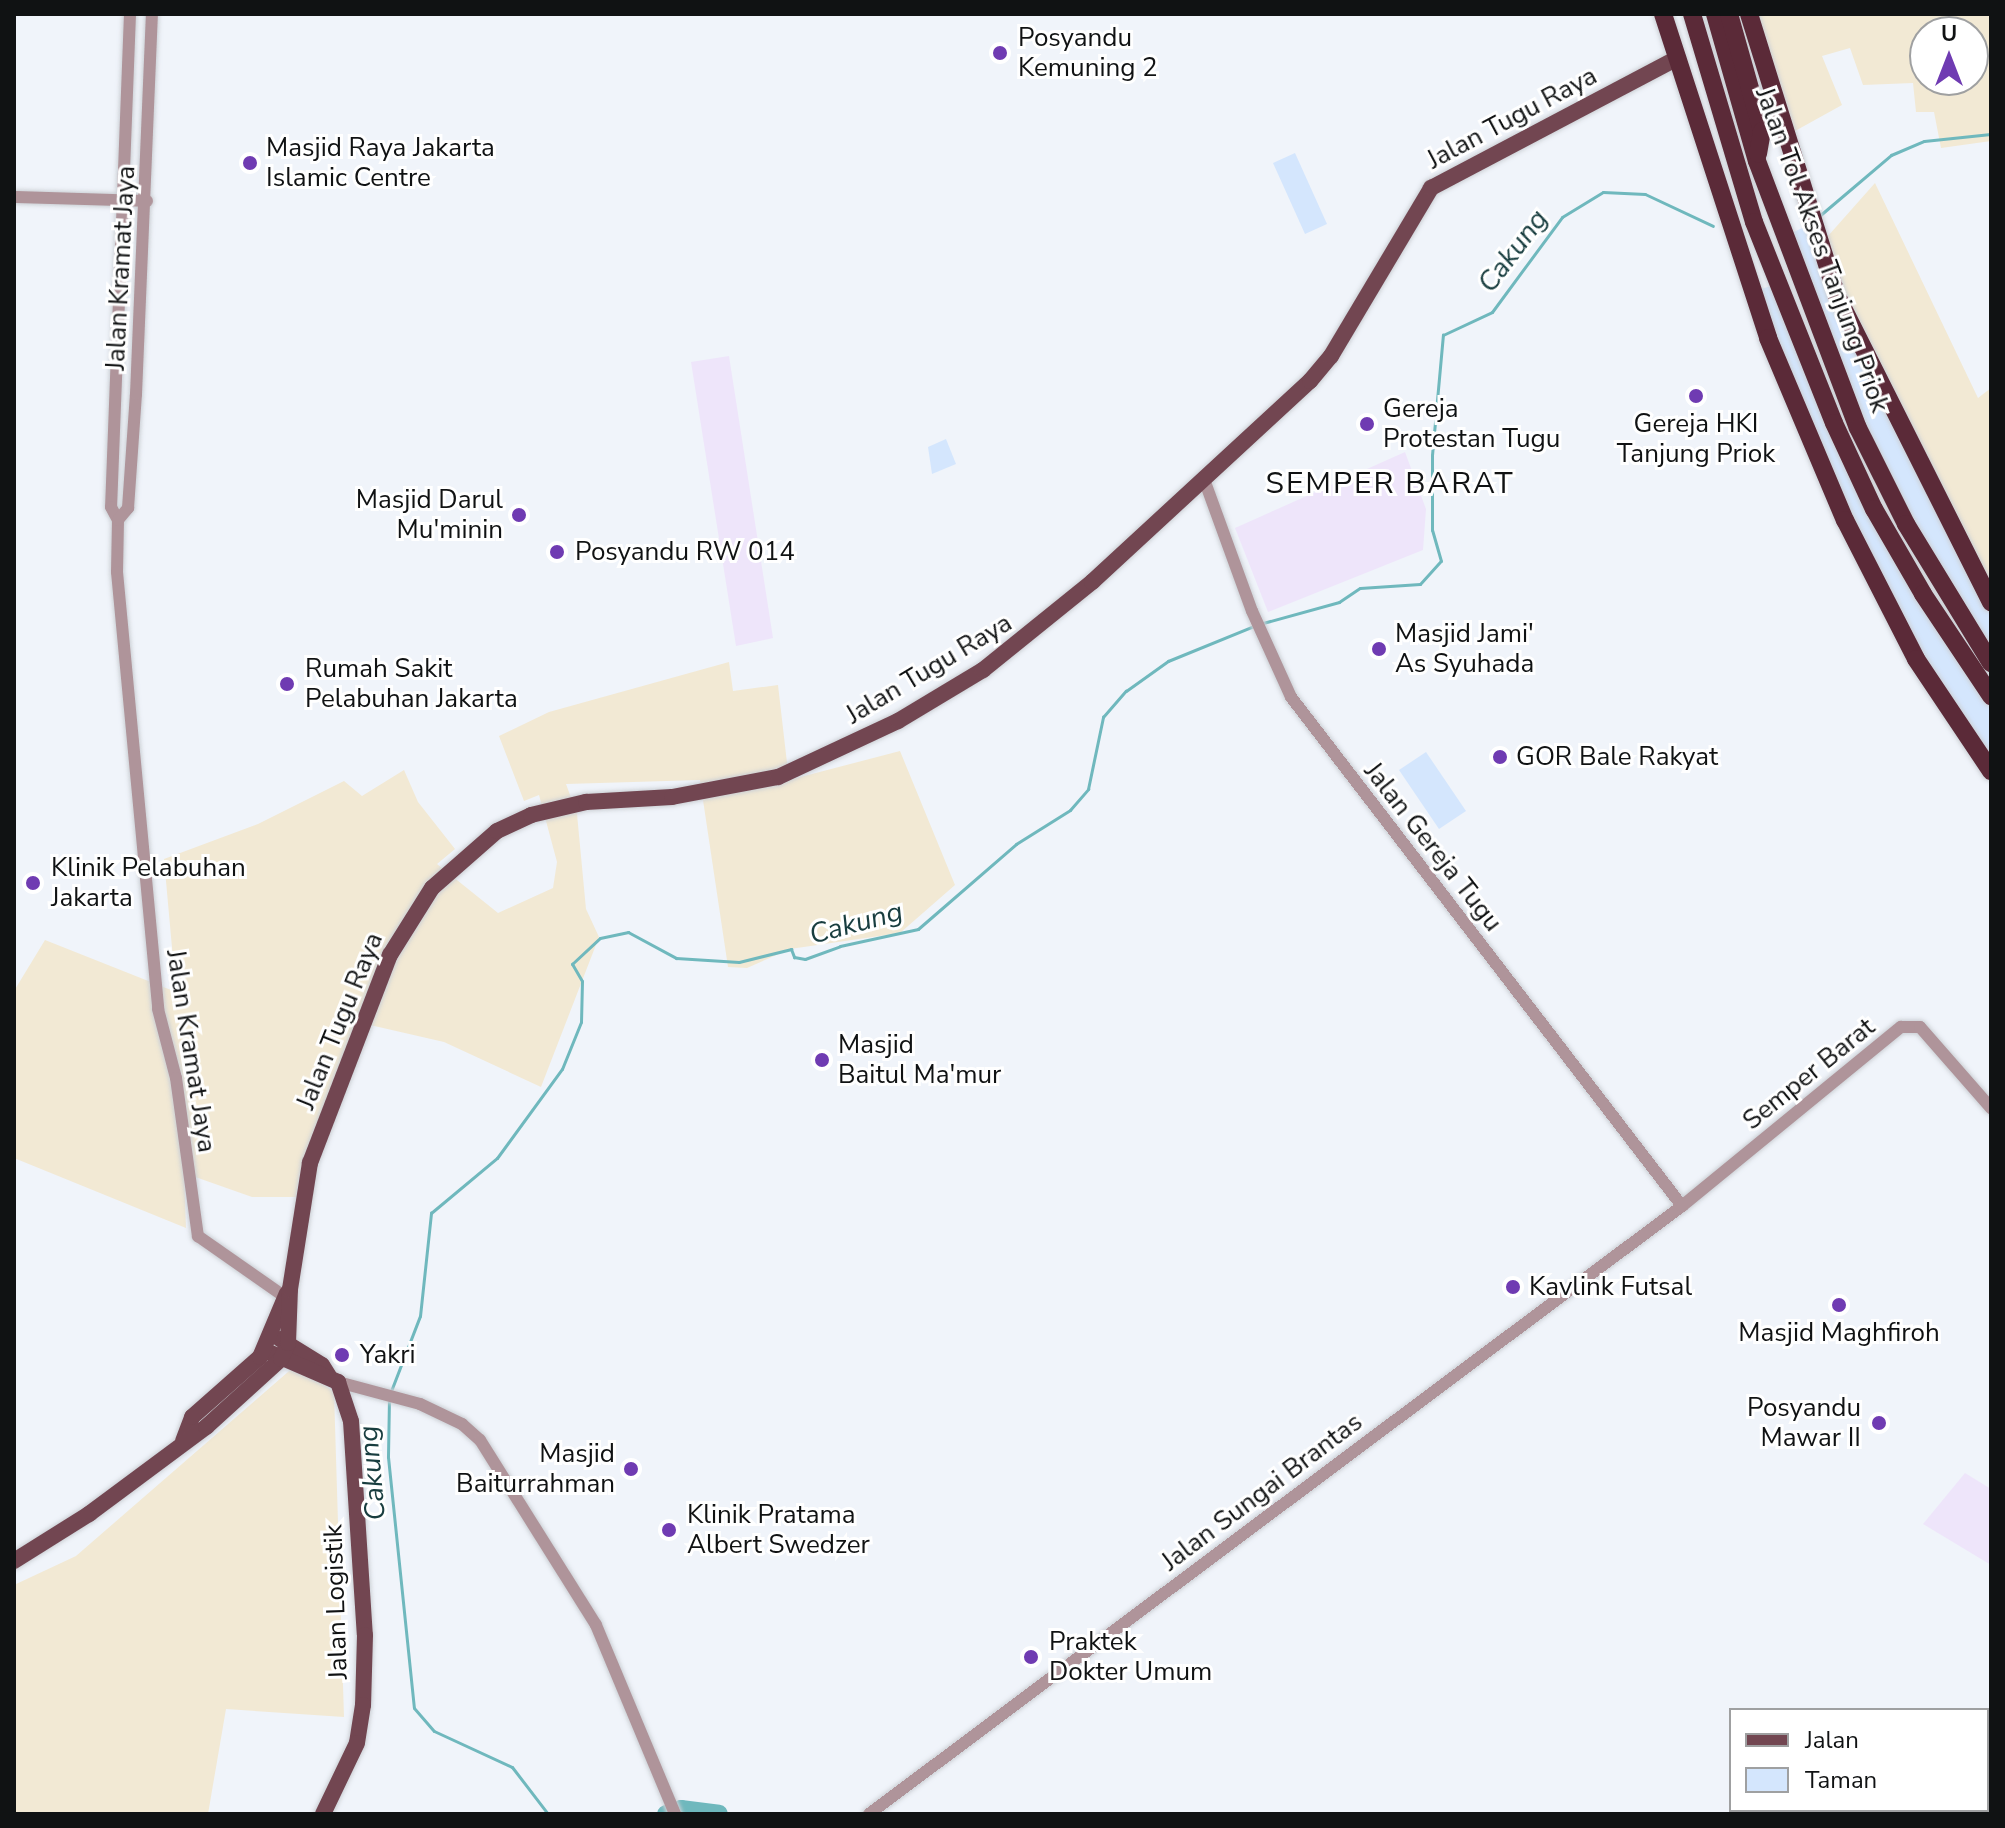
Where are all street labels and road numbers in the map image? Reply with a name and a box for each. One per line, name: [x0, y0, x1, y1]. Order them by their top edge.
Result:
street label: Jalan Tugu Raya: [1422, 60, 1602, 176]
street label: Jalan Tol Akses Tanjung Priok: [1749, 83, 1895, 417]
street label: Jalan Kramat Jaya: [100, 165, 142, 371]
street label: Jalan Tugu Raya: [840, 607, 1018, 731]
street label: Jalan Gereja Tugu: [1357, 756, 1509, 938]
street label: Jalan Tugu Raya: [290, 928, 390, 1114]
street label: Jalan Kramat Jaya: [160, 947, 222, 1155]
street label: Semper Barat: [1737, 1011, 1881, 1137]
street label: Jalan Sungai Brantas: [1156, 1406, 1368, 1578]
street label: Jalan Logistik: [318, 1524, 354, 1680]

